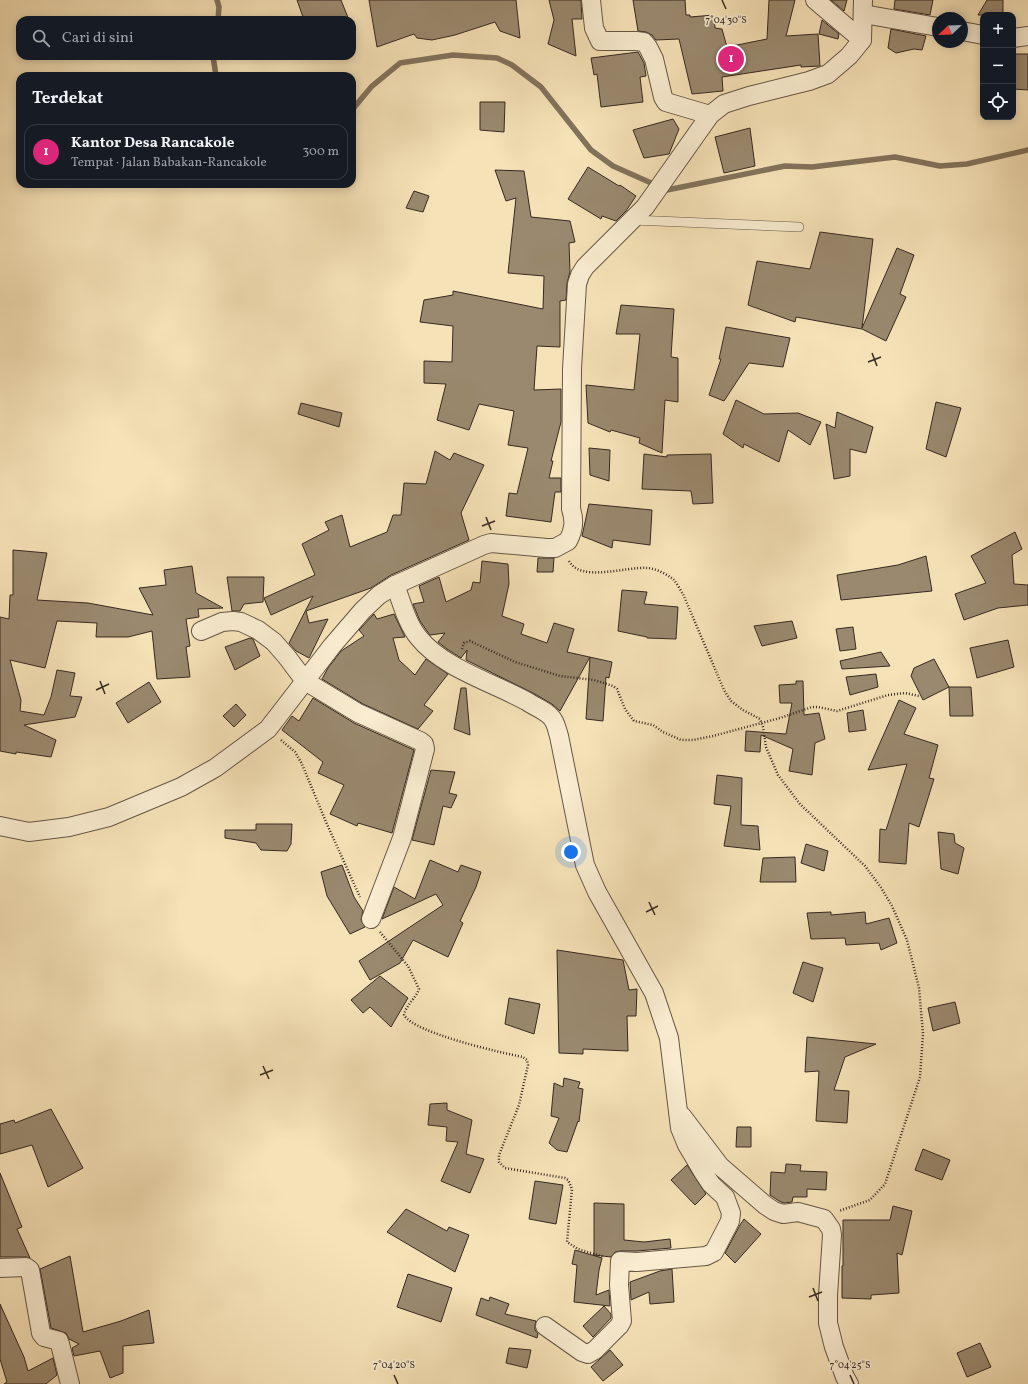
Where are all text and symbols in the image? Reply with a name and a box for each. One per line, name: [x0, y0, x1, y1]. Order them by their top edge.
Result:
north arrow: [932, 12, 968, 48]
map controls: [980, 12, 1016, 120]
button: +: [980, 12, 1016, 48]
text: 7°04'30"S: [705, 13, 747, 27]
search box: [16, 16, 356, 60]
icon: search: [30, 27, 52, 49]
text: Cari di sini: [62, 28, 133, 49]
pin: 1: [718, 44, 744, 74]
button: −: [980, 48, 1016, 84]
button: locate: [980, 84, 1016, 120]
text: Terdekat: [32, 87, 103, 110]
text: Kantor Desa Rancakole: [71, 133, 235, 154]
text: 1: [43, 143, 49, 161]
text: 300 m: [303, 143, 339, 161]
text: Tempat · Jalan Babakan-Rancakole: [71, 154, 267, 172]
your location: [561, 842, 581, 862]
text: 7°04'20"S: [373, 1358, 415, 1372]
text: 7°04'25"S: [830, 1358, 870, 1372]

